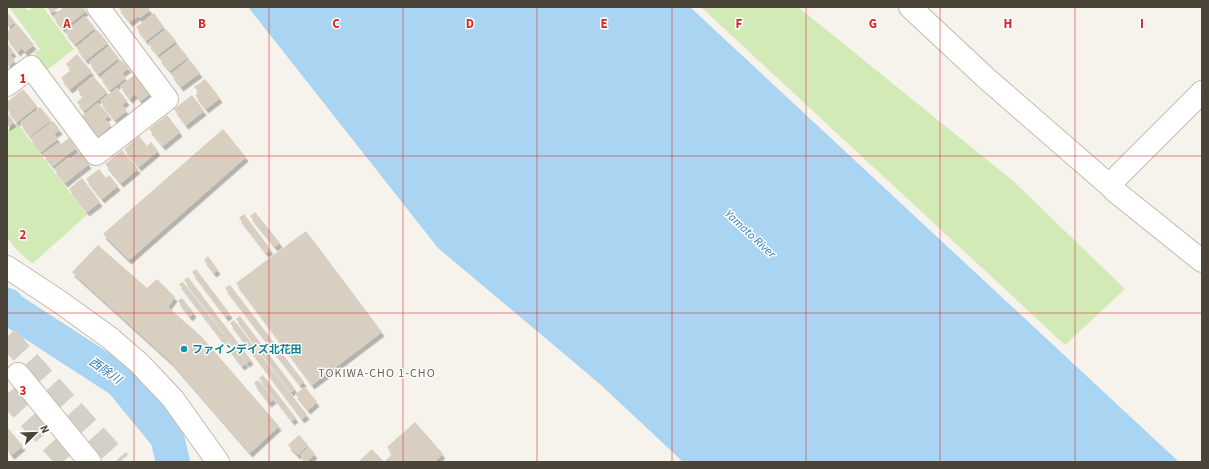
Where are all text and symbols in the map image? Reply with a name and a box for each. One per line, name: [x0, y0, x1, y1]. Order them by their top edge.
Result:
text: A: [62, 15, 71, 33]
text: B: [198, 15, 206, 33]
text: C: [332, 15, 340, 33]
text: D: [466, 15, 474, 33]
text: E: [600, 15, 608, 33]
text: F: [736, 15, 743, 33]
text: G: [869, 15, 877, 33]
text: H: [1004, 15, 1012, 33]
text: I: [1140, 15, 1144, 33]
text: 1: [20, 70, 27, 88]
water label: Yamato River: [721, 206, 780, 263]
text: 2: [20, 226, 27, 244]
place label: ファインデイズ北花田: [192, 342, 302, 357]
marker: ファインデイズ北花田: [179, 344, 189, 354]
water label: 西除川: [85, 354, 126, 389]
district label: TOKIWA-CHO 1-CHO: [318, 365, 436, 382]
text: 3: [20, 382, 27, 400]
north arrow: [16, 413, 56, 453]
text: N: [36, 423, 53, 436]

